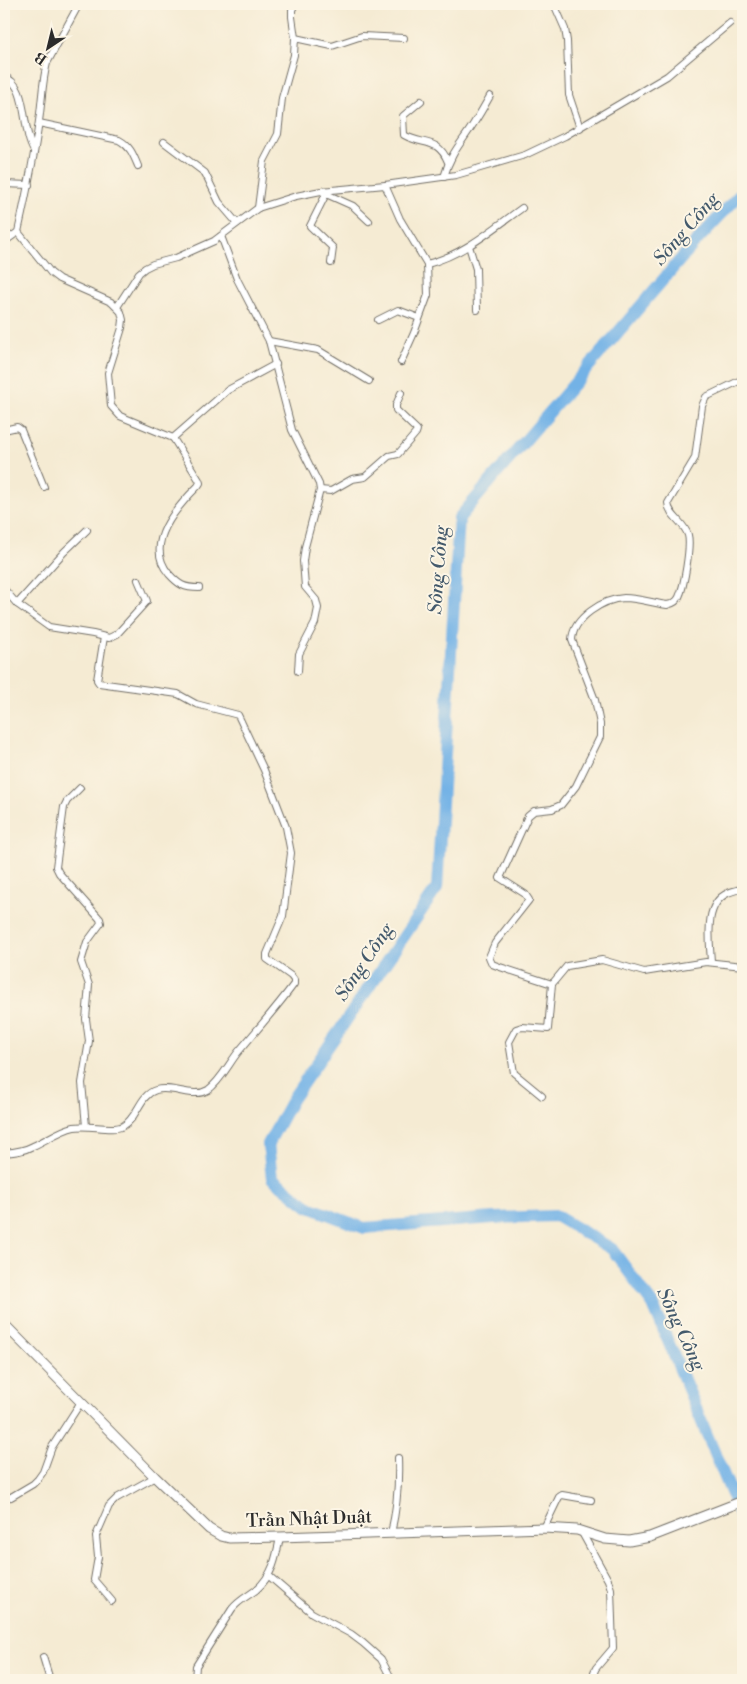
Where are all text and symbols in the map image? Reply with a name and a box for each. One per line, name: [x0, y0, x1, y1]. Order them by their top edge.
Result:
north arrow: [22, 22, 72, 72]
text: B: [32, 47, 51, 68]
water label: Sông Công: [648, 187, 725, 270]
water label: Sông Công: [423, 524, 453, 615]
water label: Sông Công: [329, 917, 399, 1006]
water label: Sông Công: [651, 1284, 711, 1375]
street label: Trần Nhật Duật: [246, 1505, 373, 1533]

